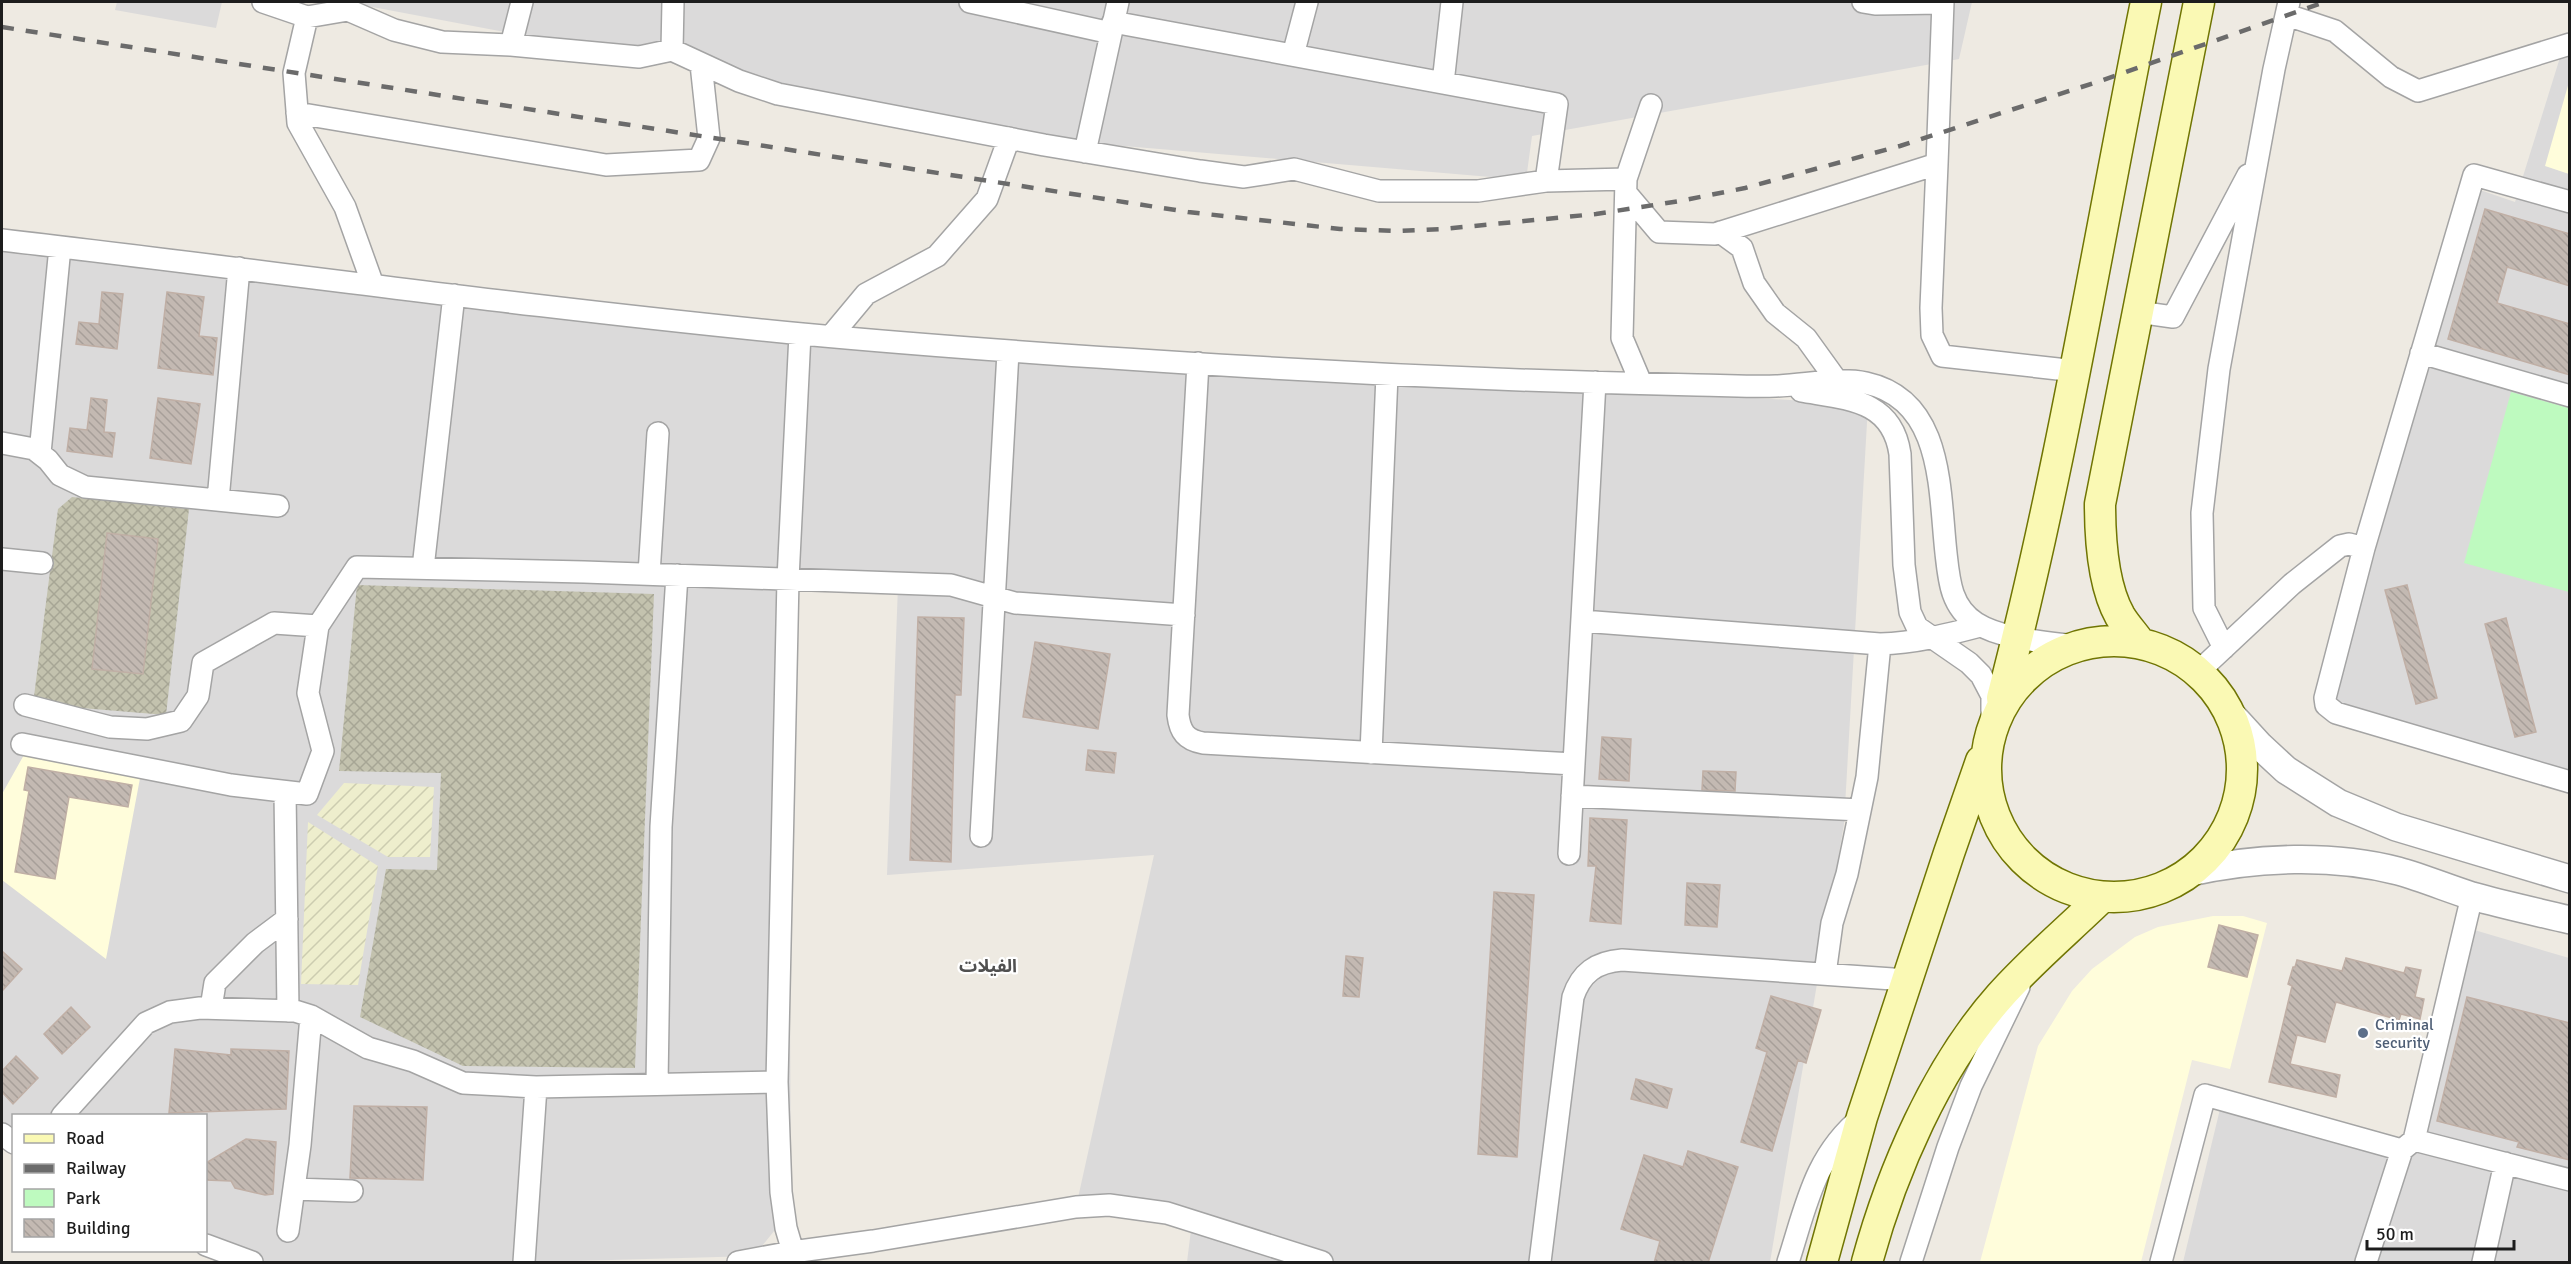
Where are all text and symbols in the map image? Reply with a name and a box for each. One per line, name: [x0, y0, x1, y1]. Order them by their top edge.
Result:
district label: الفيلات: [959, 955, 1017, 977]
place label: Criminal security: [2375, 1015, 2434, 1053]
marker: Criminal security: [2356, 1026, 2370, 1040]
legend: [12, 1114, 207, 1252]
text: Road: [66, 1127, 105, 1149]
text: Railway: [66, 1157, 127, 1179]
text: Park: [66, 1187, 101, 1209]
scale bar: [2367, 1213, 2514, 1251]
text: Building: [66, 1217, 130, 1239]
text: 50 m: [2376, 1223, 2414, 1245]

